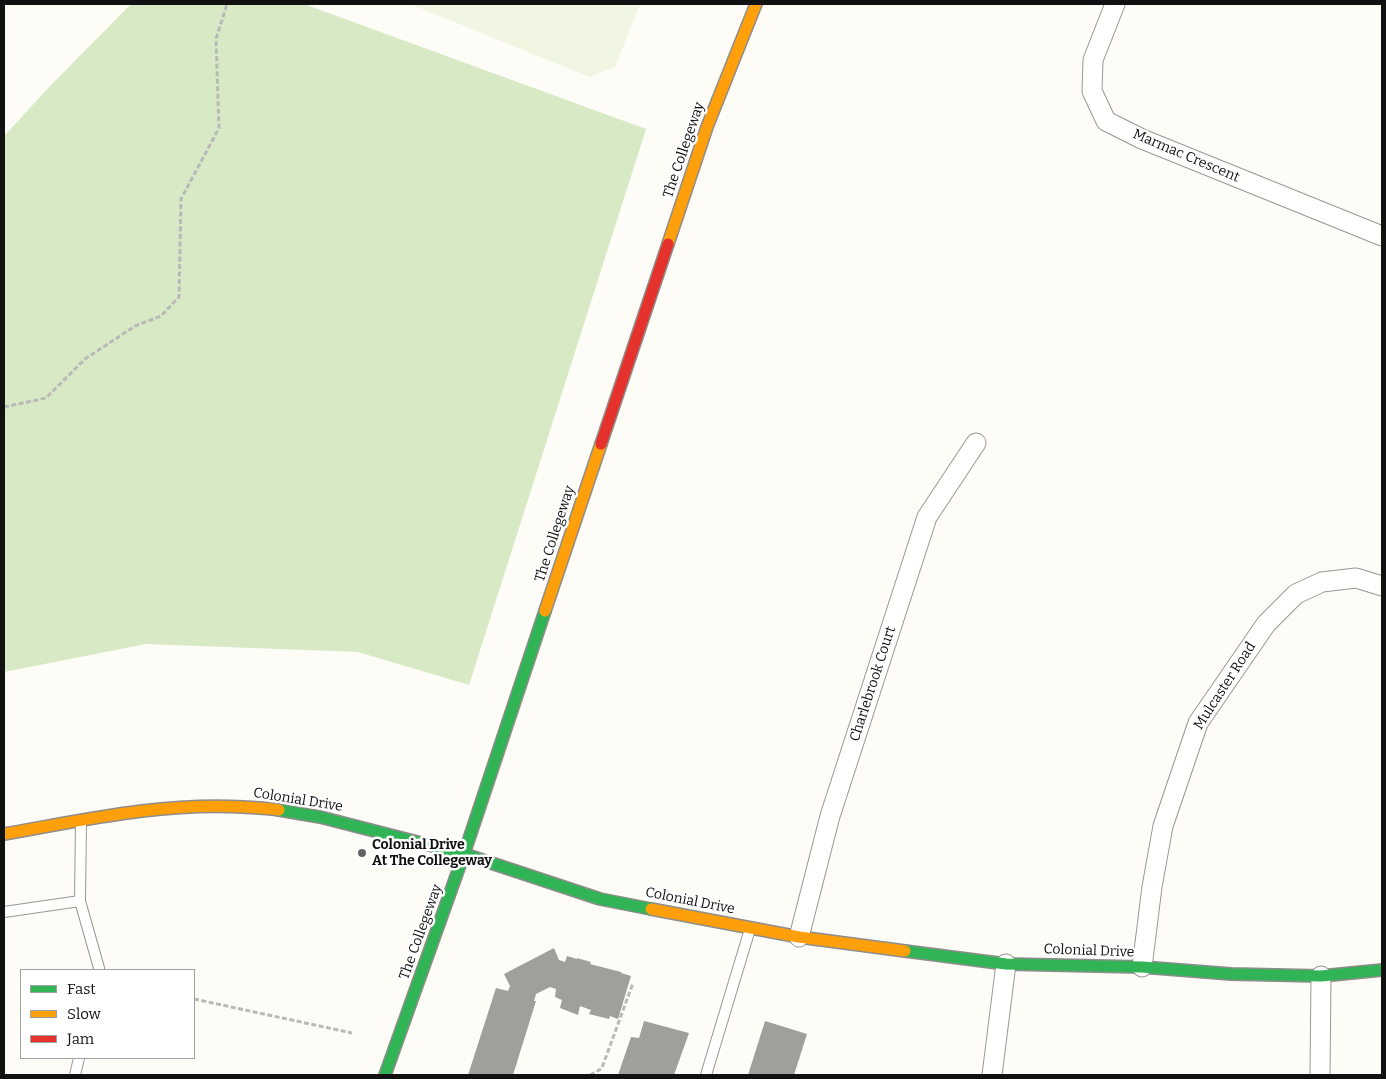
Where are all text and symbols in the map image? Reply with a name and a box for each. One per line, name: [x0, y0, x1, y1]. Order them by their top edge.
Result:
street label: The Collegeway: [660, 100, 708, 200]
street label: Marmac Crescent: [1130, 126, 1242, 186]
street label: The Collegeway: [532, 484, 578, 584]
street label: Charlebrook Court: [846, 624, 900, 744]
street label: Mulcaster Road: [1190, 639, 1260, 733]
street label: Colonial Drive: [252, 785, 344, 815]
place label: Colonial Drive At The Collegeway: [372, 837, 492, 870]
marker: Colonial Drive At The Collegeway: [356, 847, 368, 859]
street label: The Collegeway: [396, 882, 446, 982]
street label: Colonial Drive: [644, 884, 736, 918]
street label: Colonial Drive: [1043, 941, 1135, 961]
legend: [20, 969, 195, 1059]
text: Fast: [67, 980, 96, 998]
text: Slow: [67, 1005, 101, 1023]
text: Jam: [67, 1030, 94, 1048]

